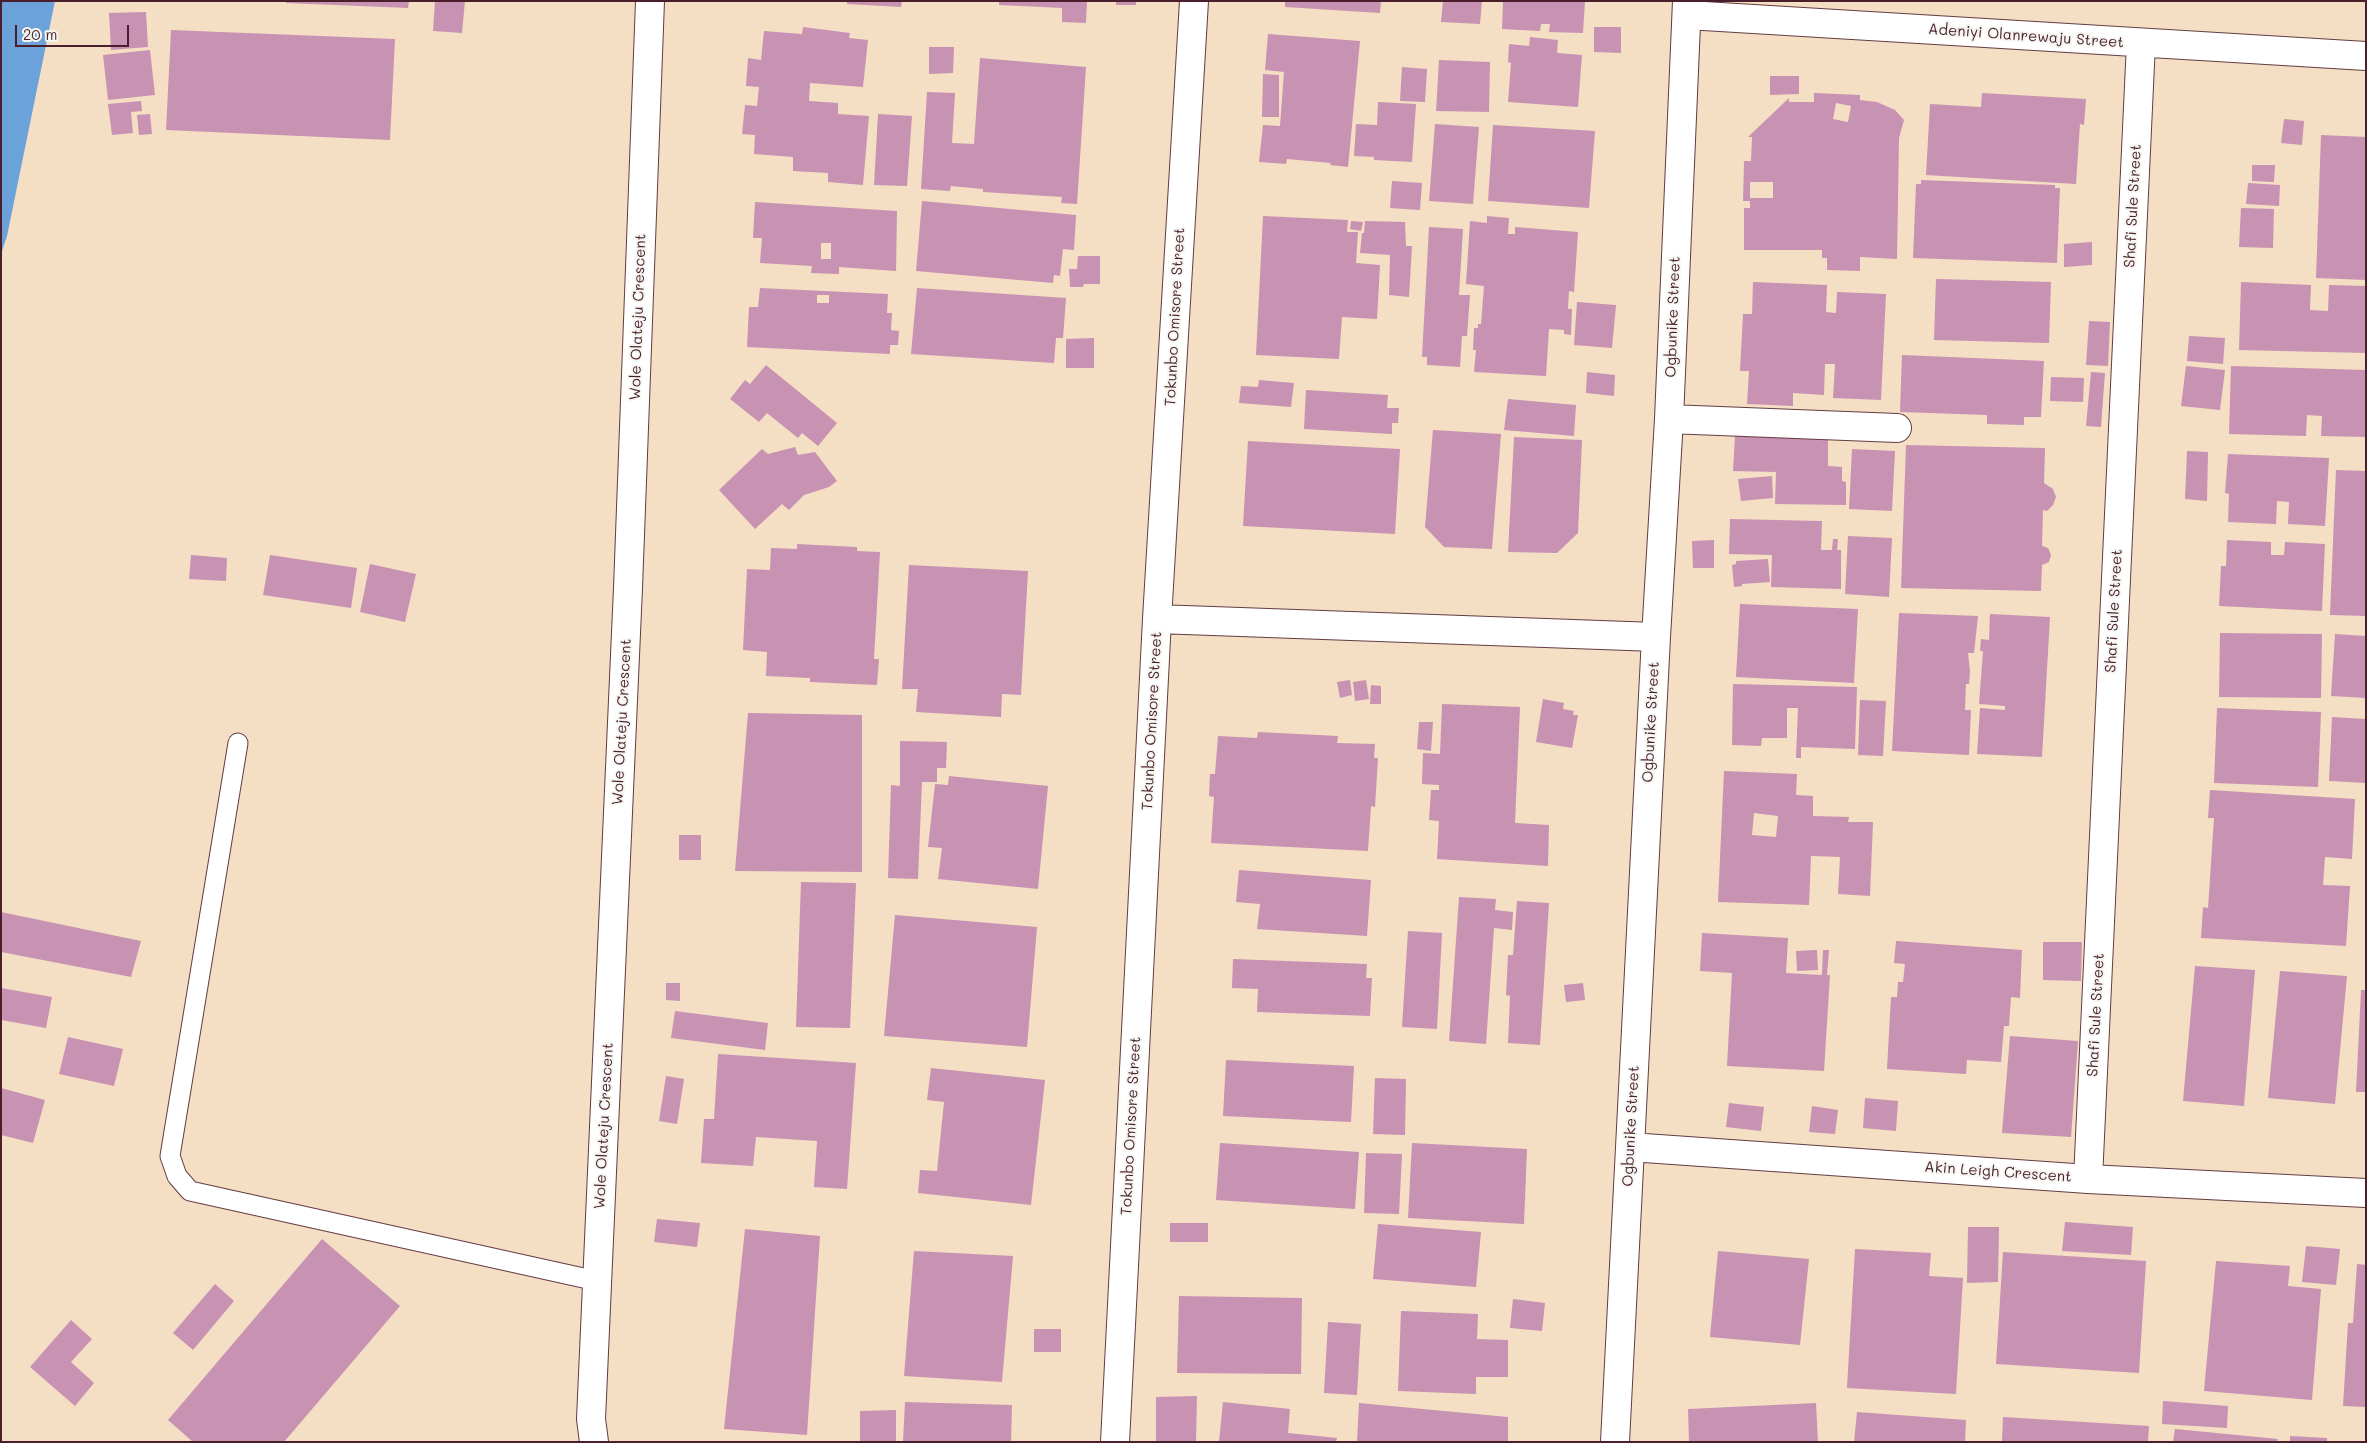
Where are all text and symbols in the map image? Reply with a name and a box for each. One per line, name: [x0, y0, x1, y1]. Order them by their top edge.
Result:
scale bar: [18, 15, 131, 47]
street label: Adeniyi Olanrewaju Street: [1928, 20, 2124, 52]
text: 20 m: [23, 24, 57, 44]
street label: Shafi Sule Street: [2121, 144, 2145, 268]
street label: Tokunbo Omisore Street: [1161, 227, 1189, 407]
street label: Wole Olateju Crescent: [626, 233, 650, 401]
street label: Ogbunike Street: [1662, 256, 1684, 378]
street label: Shafi Sule Street: [2102, 549, 2126, 673]
street label: Tokunbo Omisore Street: [1138, 631, 1166, 811]
street label: Wole Olateju Crescent: [609, 638, 635, 806]
street label: Ogbunike Street: [1639, 661, 1663, 783]
street label: Shafi Sule Street: [2084, 953, 2108, 1077]
street label: Tokunbo Omisore Street: [1117, 1036, 1145, 1216]
street label: Wole Olateju Crescent: [591, 1042, 617, 1210]
street label: Ogbunike Street: [1619, 1065, 1643, 1187]
street label: Akin Leigh Crescent: [1924, 1158, 2072, 1186]

